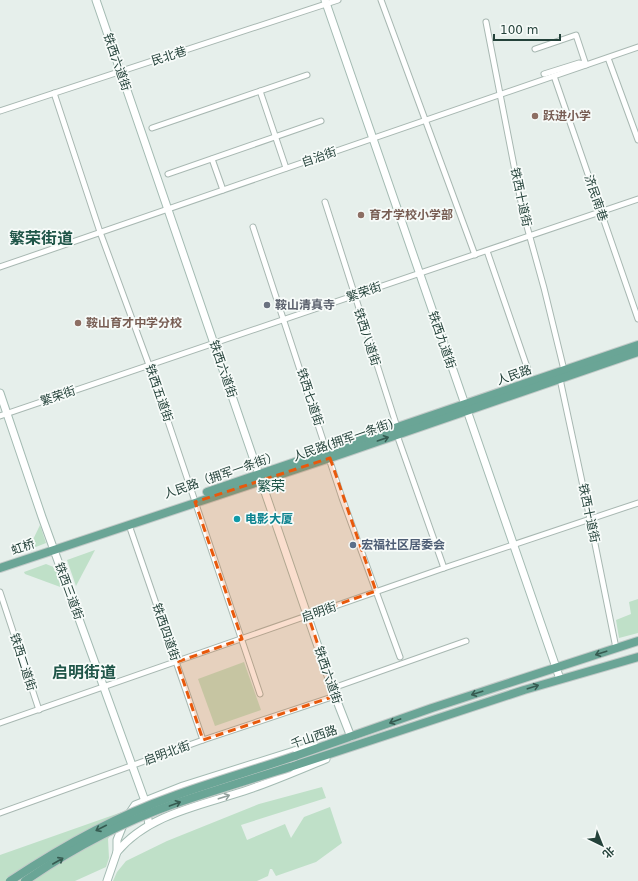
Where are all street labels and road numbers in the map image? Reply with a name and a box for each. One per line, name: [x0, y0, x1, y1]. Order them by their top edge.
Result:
street label: 铁西六道街: [101, 31, 133, 93]
street label: 民北巷: [150, 44, 188, 68]
street label: 自治街: [300, 145, 338, 169]
street label: 铁西十道街: [508, 166, 534, 228]
street label: 济民南巷: [582, 173, 610, 223]
street label: 繁荣街: [345, 280, 383, 304]
street label: 铁西八道街: [351, 306, 383, 368]
street label: 铁西九道街: [426, 309, 458, 371]
street label: 铁西六道街: [207, 338, 239, 400]
street label: 铁西五道街: [143, 362, 175, 424]
street label: 人民路: [495, 363, 533, 387]
street label: 铁西七道街: [294, 366, 326, 428]
street label: 繁荣街: [39, 384, 77, 408]
street label: 人民路(拥军一条街): [291, 416, 395, 464]
street label: 人民路（拥军一条街）: [162, 449, 280, 501]
street label: 铁西十道街: [576, 482, 602, 544]
street label: 虹桥: [9, 536, 37, 558]
street label: 铁西三道街: [52, 560, 86, 622]
street label: 启明街: [300, 600, 338, 624]
street label: 铁西四道街: [150, 601, 182, 663]
street label: 铁西二道街: [7, 631, 39, 693]
street label: 铁西六道街: [312, 644, 344, 706]
street label: 千山西路: [289, 723, 339, 751]
street label: 启明北街: [142, 738, 192, 768]

